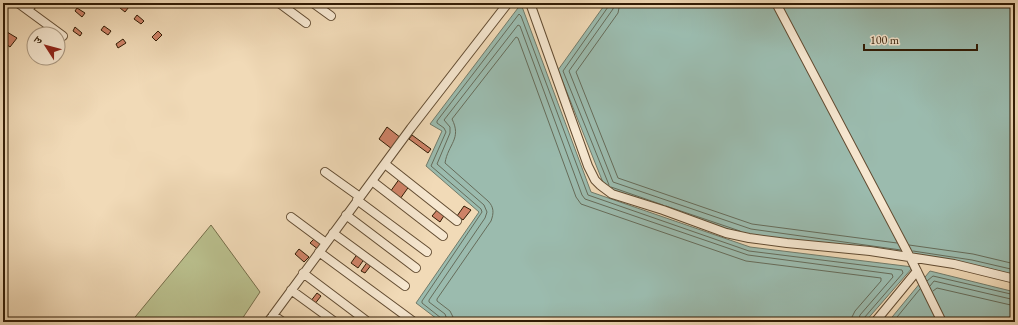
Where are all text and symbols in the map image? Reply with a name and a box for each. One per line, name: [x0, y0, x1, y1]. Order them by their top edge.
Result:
north arrow: [26, 26, 66, 66]
scale bar: [864, 26, 977, 52]
text: 100 m: [870, 32, 900, 48]
text: उ: [30, 33, 46, 47]

